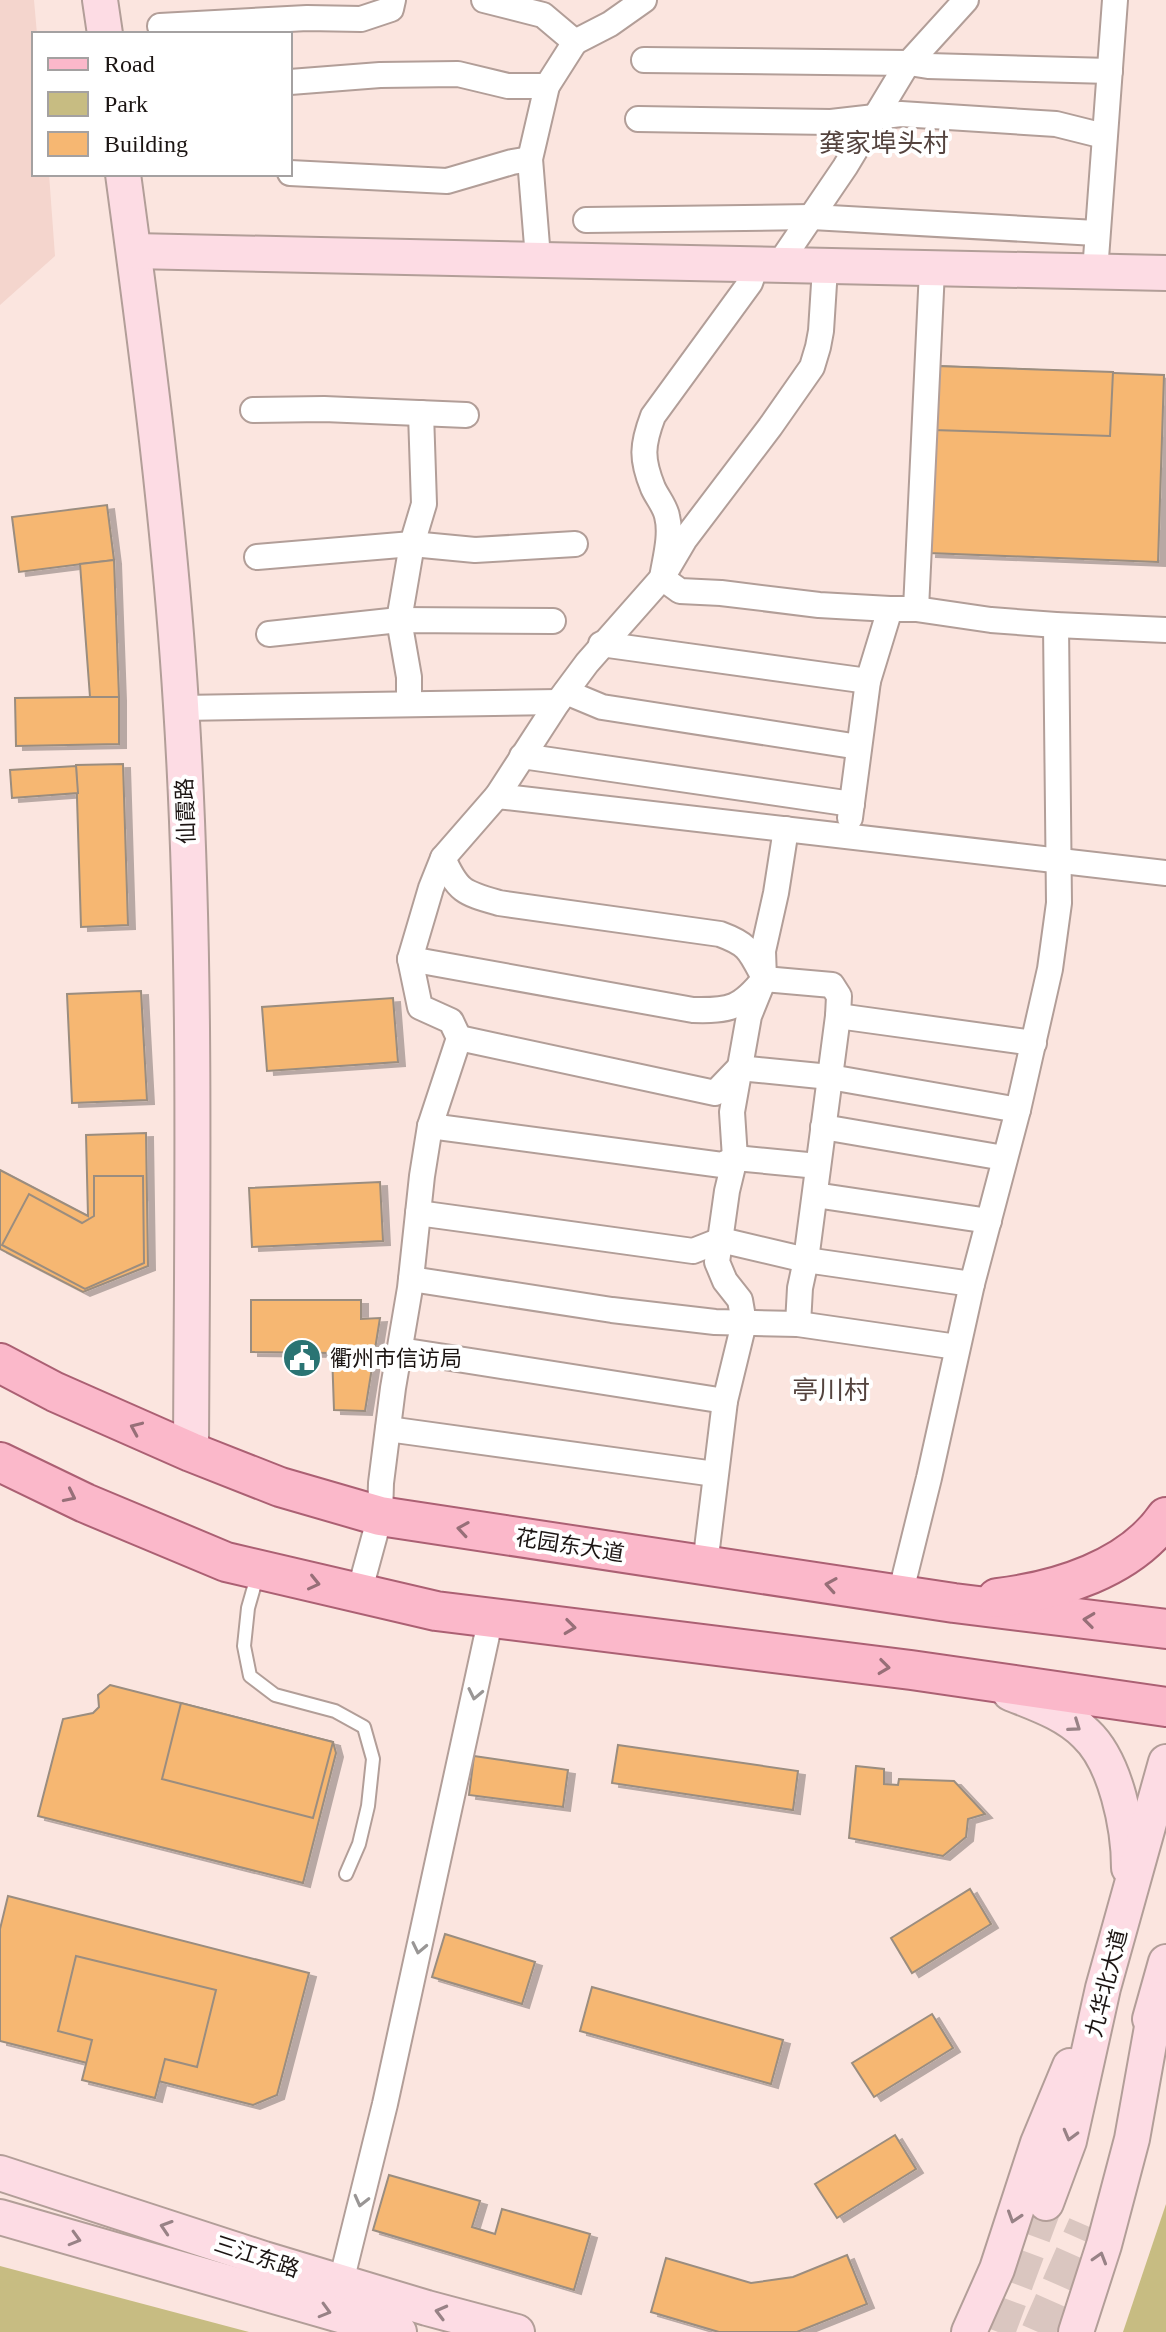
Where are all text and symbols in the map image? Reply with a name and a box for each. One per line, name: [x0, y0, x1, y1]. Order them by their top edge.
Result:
legend: [32, 32, 292, 176]
text: Road: [104, 51, 155, 77]
text: Park: [104, 91, 148, 117]
district label: 龚家埠头村: [819, 129, 949, 158]
text: Building: [104, 131, 188, 157]
street label: 仙霞路: [172, 778, 199, 844]
public building icon: 衢州市信访局: [281, 1337, 323, 1379]
place label: 衢州市信访局: [330, 1346, 462, 1371]
district label: 亭川村: [792, 1376, 870, 1405]
one-way arrow: [130, 1421, 144, 1437]
one-way arrow: [62, 1486, 77, 1501]
one-way arrow: [456, 1521, 470, 1538]
street label: 花园东大道: [514, 1525, 626, 1566]
one-way arrow: [307, 1574, 321, 1591]
one-way arrow: [824, 1577, 838, 1594]
one-way arrow: [1082, 1612, 1095, 1629]
one-way arrow: [564, 1619, 577, 1636]
one-way arrow: [878, 1658, 891, 1675]
one-way arrow: [467, 1686, 484, 1700]
one-way arrow: [1066, 1716, 1081, 1731]
street label: 九华北大道: [1081, 1927, 1132, 2040]
one-way arrow: [411, 1940, 428, 1954]
one-way arrow: [1063, 2128, 1079, 2142]
one-way arrow: [353, 2194, 370, 2207]
one-way arrow: [1007, 2209, 1023, 2223]
one-way arrow: [160, 2220, 173, 2236]
one-way arrow: [67, 2230, 81, 2246]
street label: 三江东路: [211, 2231, 303, 2282]
one-way arrow: [1091, 2251, 1107, 2265]
one-way arrow: [317, 2302, 331, 2319]
one-way arrow: [435, 2304, 449, 2321]

